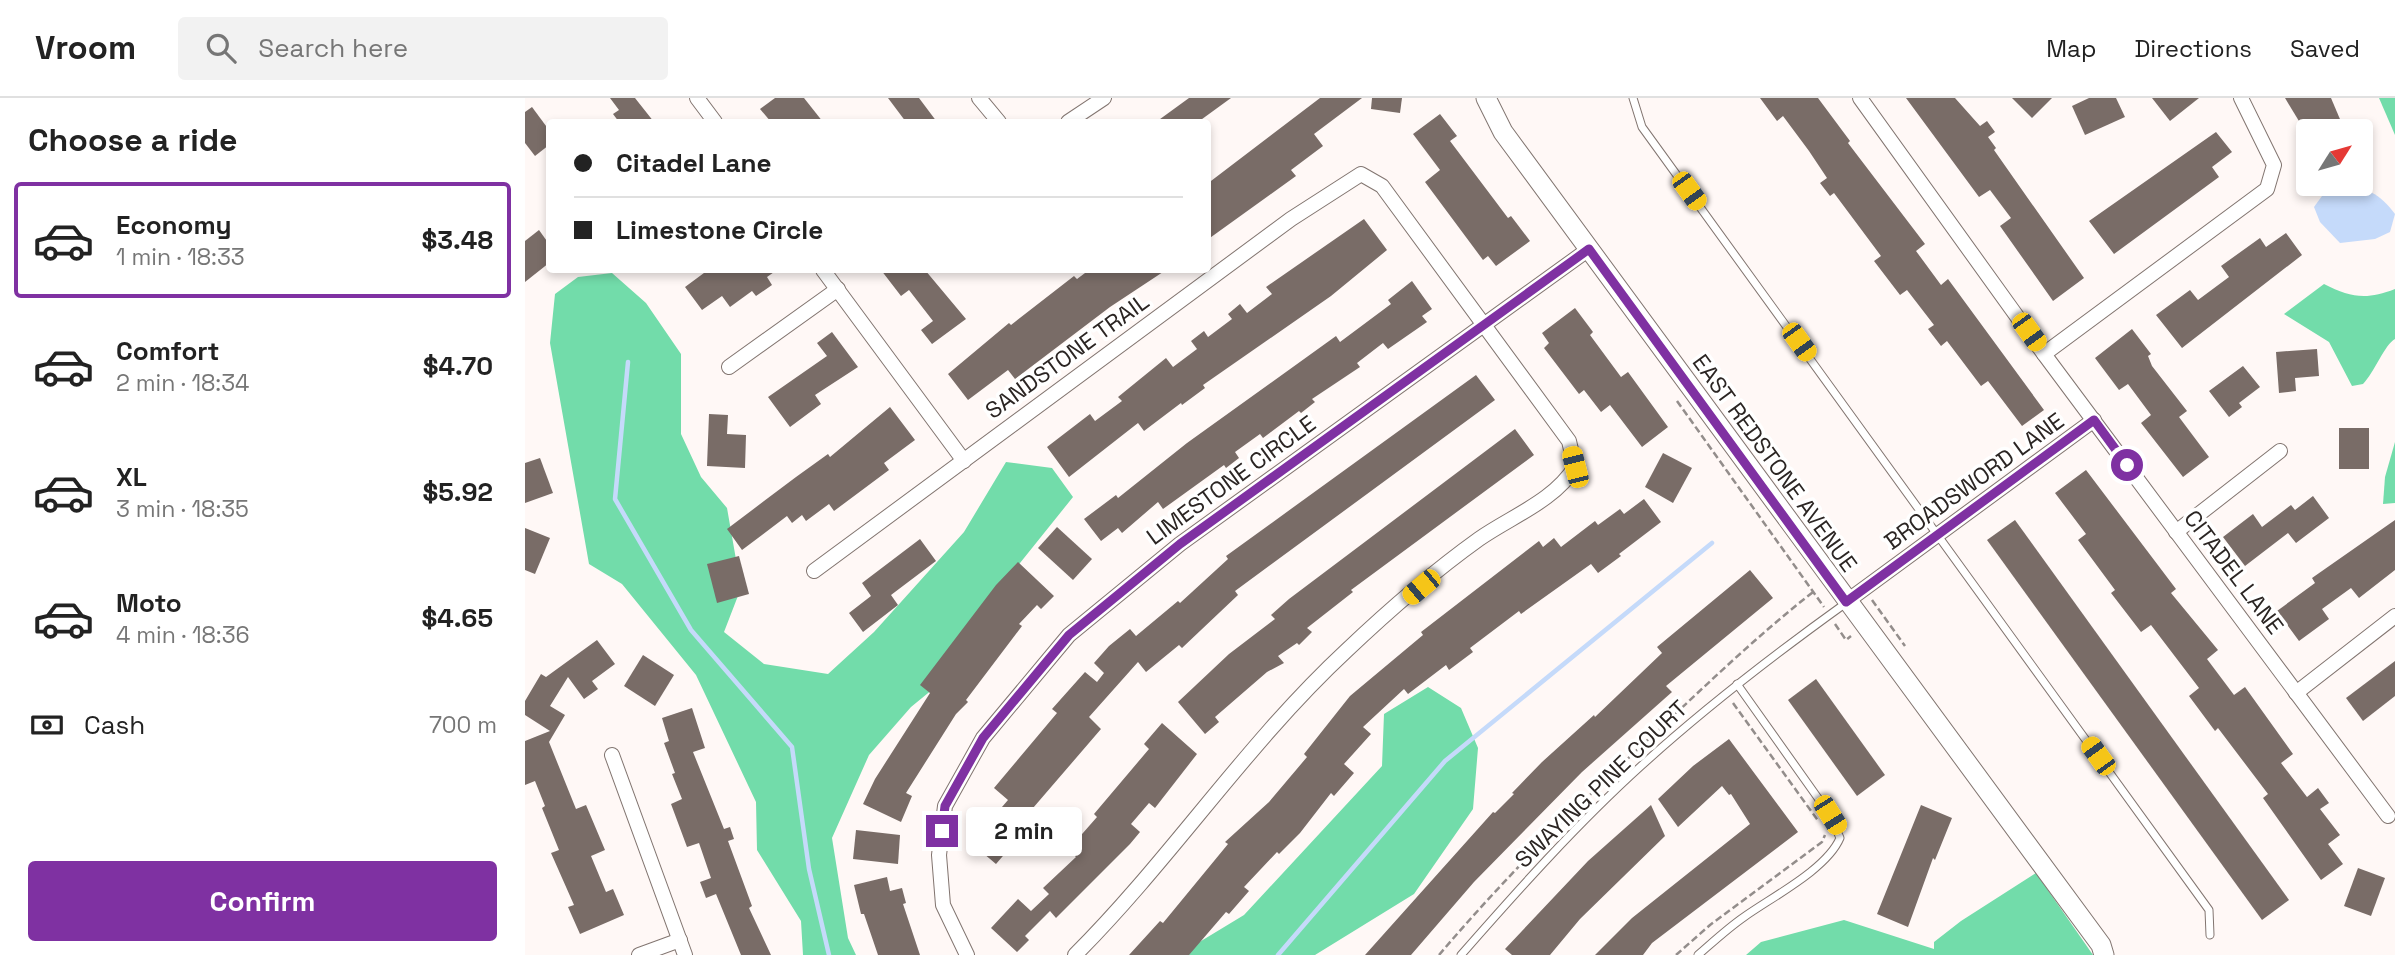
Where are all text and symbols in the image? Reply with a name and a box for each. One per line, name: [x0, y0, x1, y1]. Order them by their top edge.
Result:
search box: [178, 17, 668, 80]
text: Vroom: [35, 27, 136, 69]
icon: search: [202, 29, 240, 67]
text: Search here: [258, 31, 408, 65]
text: Map: [2046, 33, 2096, 64]
text: Directions: [2134, 33, 2252, 64]
text: Saved: [2290, 33, 2360, 64]
north arrow: [2296, 119, 2373, 196]
map controls: [2296, 119, 2373, 196]
text: Choose a ride: [28, 120, 238, 160]
text: Citadel Lane: [616, 146, 772, 180]
car: [1669, 168, 1710, 214]
text: Economy: [116, 208, 232, 242]
icon: car: [32, 209, 95, 272]
text: Limestone Circle: [616, 213, 823, 247]
text: $3.48: [422, 223, 493, 257]
text: 1 min · 18:33: [116, 242, 245, 272]
street label: SANDSTONE TRAIL: [979, 287, 1155, 425]
car: [2009, 309, 2050, 355]
car: [1779, 319, 1820, 365]
text: Comfort: [116, 334, 219, 368]
icon: car: [32, 335, 95, 398]
street label: EAST REDSTONE AVENUE: [1686, 348, 1864, 578]
text: $4.70: [423, 349, 493, 383]
text: 2 min · 18:34: [116, 368, 249, 398]
street label: BROADSWORD LANE: [1878, 406, 2070, 556]
street label: LIMESTONE CIRCLE: [1140, 409, 1322, 551]
car: [1560, 444, 1591, 490]
route start: [2111, 449, 2143, 481]
text: XL: [116, 460, 147, 494]
icon: car: [32, 461, 95, 524]
text: $5.92: [422, 475, 493, 509]
text: 3 min · 18:35: [116, 494, 249, 524]
street label: CITADEL LANE: [2177, 504, 2291, 640]
car: [1399, 565, 1444, 609]
text: Moto: [116, 586, 182, 620]
icon: car: [32, 587, 95, 650]
text: $4.65: [422, 601, 493, 635]
text: 4 min · 18:36: [116, 620, 250, 650]
street label: SWAYING PINE COURT: [1508, 694, 1694, 874]
icon: cash: [28, 706, 66, 744]
text: Cash: [84, 708, 145, 742]
text: 700 m: [429, 710, 497, 740]
car: [2078, 733, 2119, 779]
car: [1810, 792, 1851, 838]
callout: 2 min: [967, 806, 1082, 856]
route end: [926, 815, 958, 847]
text: 2 min: [994, 816, 1054, 846]
button: Confirm: [28, 861, 497, 941]

